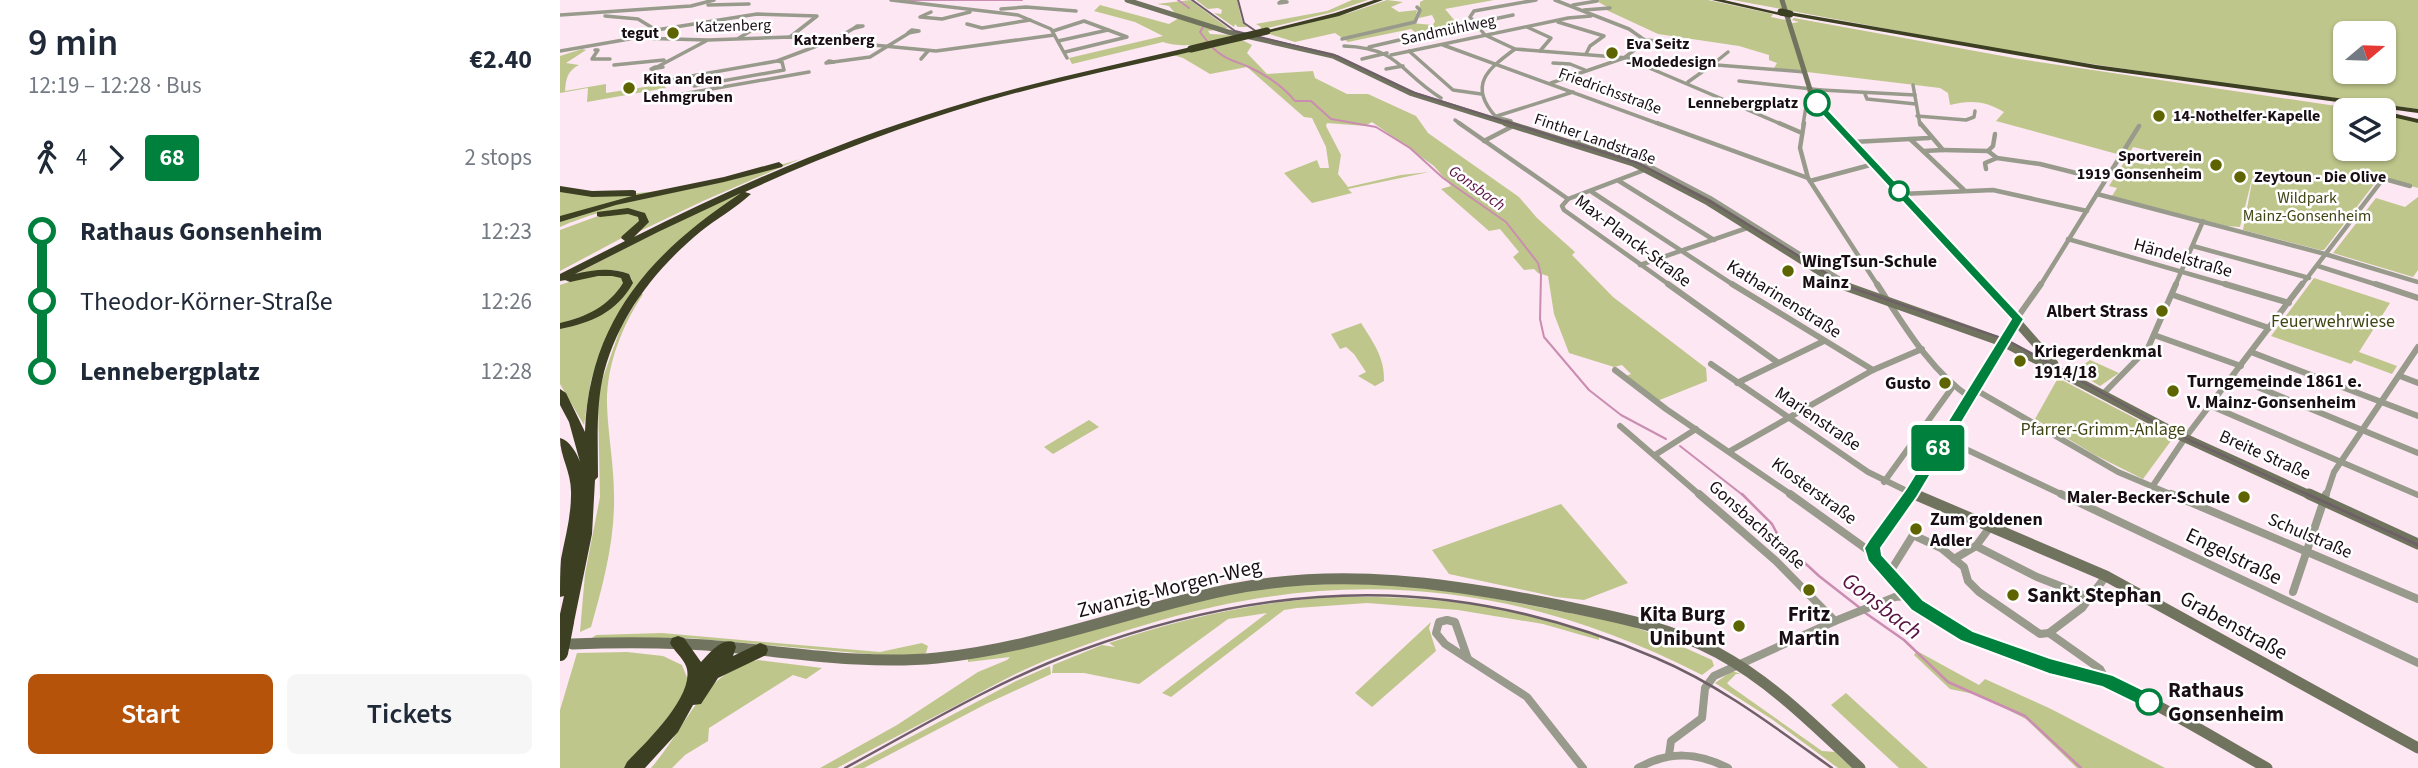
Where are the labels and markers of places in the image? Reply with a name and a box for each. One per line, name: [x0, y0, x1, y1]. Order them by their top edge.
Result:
place label: tegut: [621, 22, 659, 44]
marker: tegut: [665, 25, 681, 41]
place label: Eva Seitz -Modedesign: [1626, 33, 1717, 73]
marker: Eva Seitz -Modedesign: [1604, 45, 1620, 61]
place label: Kita an den Lehmgruben: [643, 68, 733, 108]
marker: Kita an den Lehmgruben: [621, 80, 637, 96]
marker: Lennebergplatz: [1804, 90, 1830, 116]
place label: Lennebergplatz: [1687, 92, 1798, 114]
place label: 14-Nothelfer-Kapelle: [2173, 105, 2320, 127]
marker: 14-Nothelfer-Kapelle: [2151, 108, 2167, 124]
place label: Sportverein 1919 Gonsenheim: [2077, 145, 2202, 185]
marker: Sportverein 1919 Gonsenheim: [2208, 157, 2224, 173]
place label: Zeytoun - Die Olive: [2254, 166, 2386, 188]
marker: Zeytoun - Die Olive: [2232, 169, 2248, 185]
unlabelled marker: [1889, 181, 1909, 201]
place label: WingTsun-Schule Mainz: [1802, 249, 1937, 295]
marker: WingTsun-Schule Mainz: [1780, 263, 1796, 279]
place label: Albert Strass: [2046, 299, 2148, 324]
marker: Albert Strass: [2154, 303, 2170, 319]
place label: Kriegerdenkmal 1914/18: [2034, 339, 2162, 385]
marker: Kriegerdenkmal 1914/18: [2012, 353, 2028, 369]
place label: Turngemeinde 1861 e. V. Mainz-Gonsenheim: [2186, 369, 2362, 415]
place label: Gusto: [1885, 371, 1931, 396]
marker: Gusto: [1937, 375, 1953, 391]
marker: Turngemeinde 1861 e. V. Mainz-Gonsenheim: [2165, 383, 2181, 399]
place label: Maler-Becker-Schule: [2067, 485, 2230, 510]
marker: Maler-Becker-Schule: [2236, 489, 2252, 505]
place label: Zum goldenen Adler: [1929, 507, 2043, 553]
marker: Zum goldenen Adler: [1908, 521, 1924, 537]
place label: Sankt Stephan: [2027, 580, 2162, 610]
marker: Fritz Martin: [1801, 582, 1817, 598]
marker: Sankt Stephan: [2005, 587, 2021, 603]
place label: Kita Burg Unibunt: [1639, 599, 1725, 653]
place label: Fritz Martin: [1778, 599, 1840, 653]
marker: Kita Burg Unibunt: [1731, 618, 1747, 634]
place label: Rathaus Gonsenheim: [2168, 675, 2284, 729]
marker: Rathaus Gonsenheim: [2136, 689, 2162, 715]

